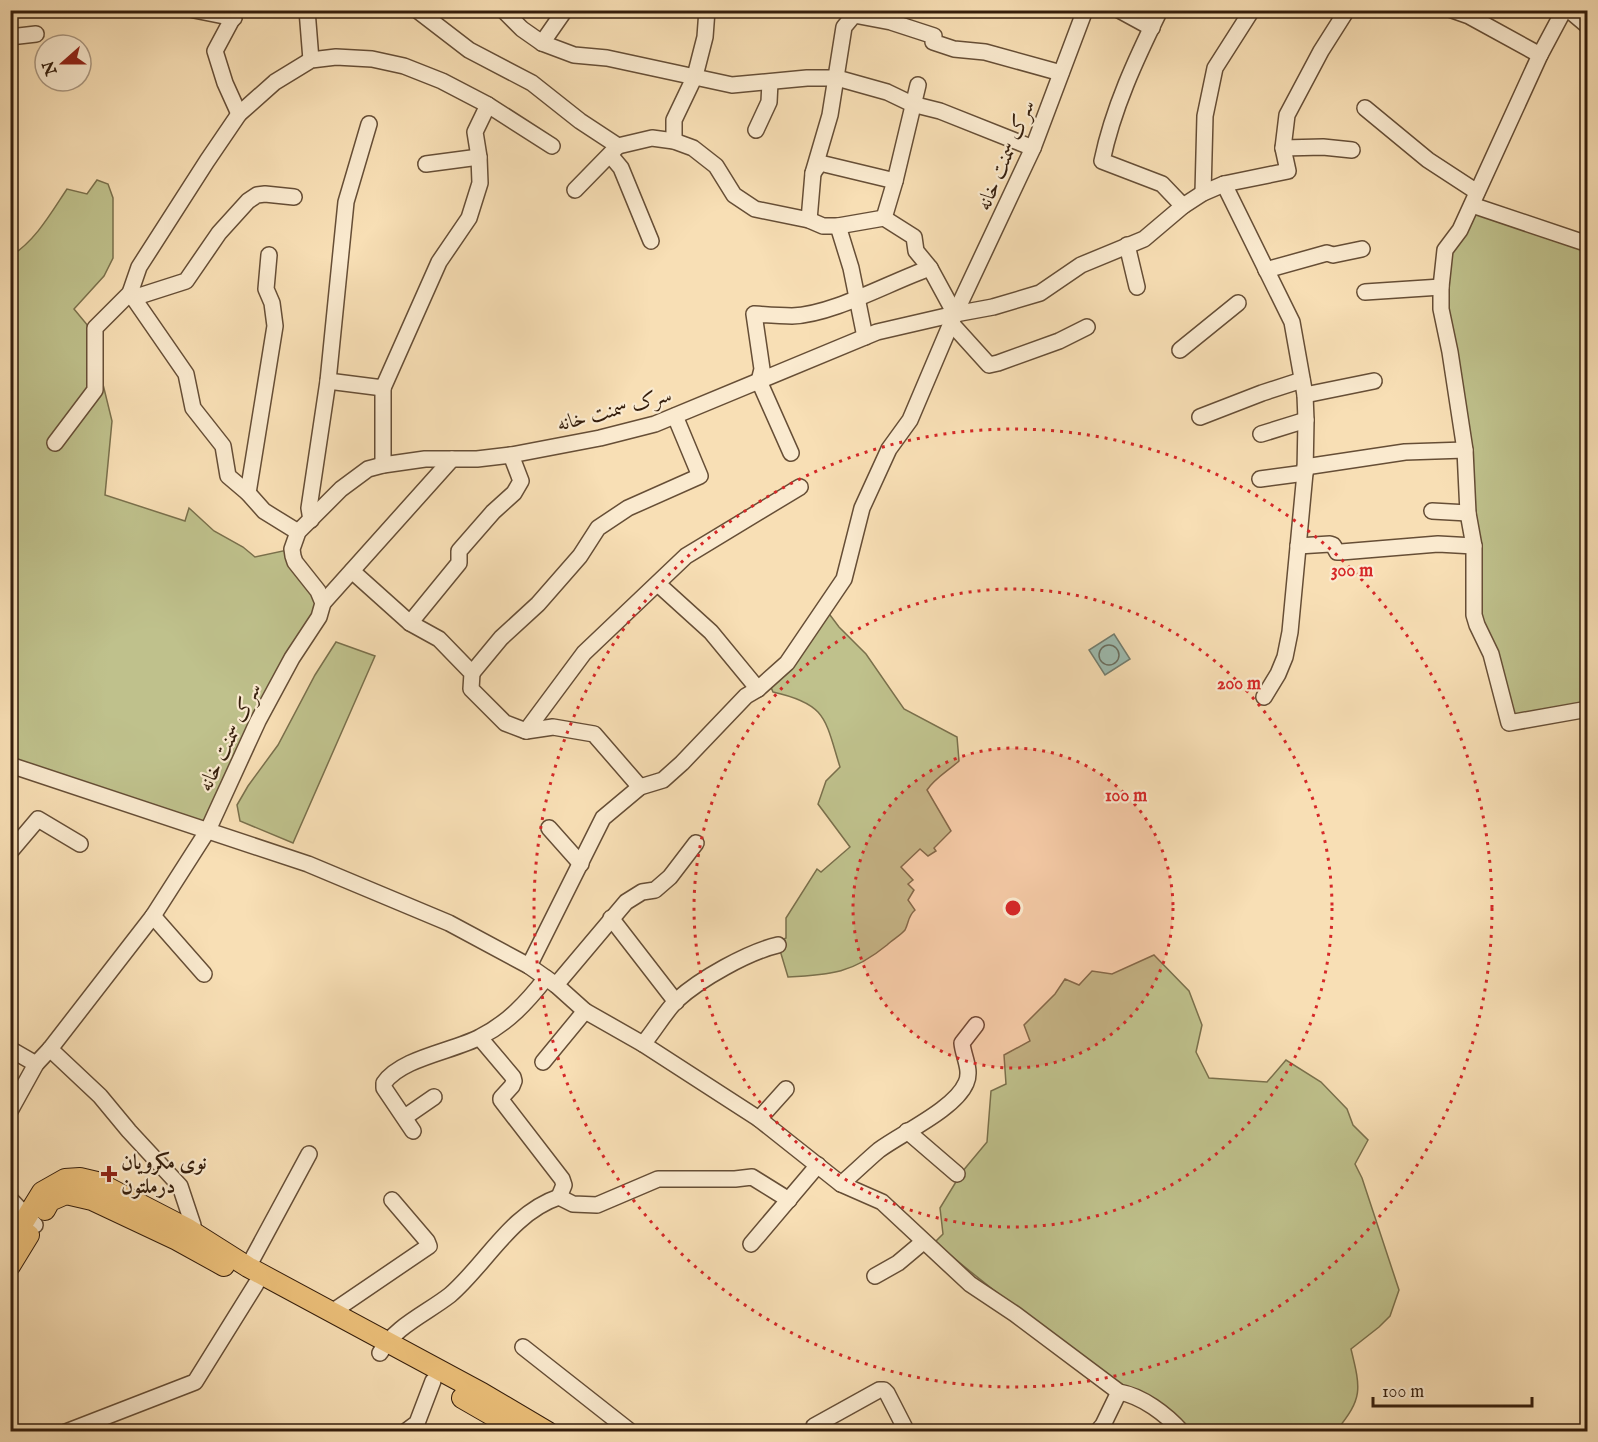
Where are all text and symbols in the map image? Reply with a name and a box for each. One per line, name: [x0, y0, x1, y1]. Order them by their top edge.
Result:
north arrow: [33, 33, 93, 93]
text: N: [39, 57, 63, 79]
street label: سرک سمنت خانه: [971, 96, 1042, 215]
street label: سرک سمنت خانه: [554, 382, 675, 439]
text: 300 m: [1331, 560, 1373, 583]
text: 200 m: [1217, 673, 1261, 696]
street label: سرک سمنت خانه: [192, 679, 268, 797]
text: 100 m: [1105, 785, 1147, 808]
centre of rings: [1003, 898, 1023, 918]
place label: نوی مکرویان درملتون: [121, 1150, 207, 1201]
marker: نوی مکرویان درملتون: [102, 1167, 116, 1181]
scale bar: [1373, 1370, 1532, 1408]
text: 100 m: [1382, 1381, 1424, 1404]

